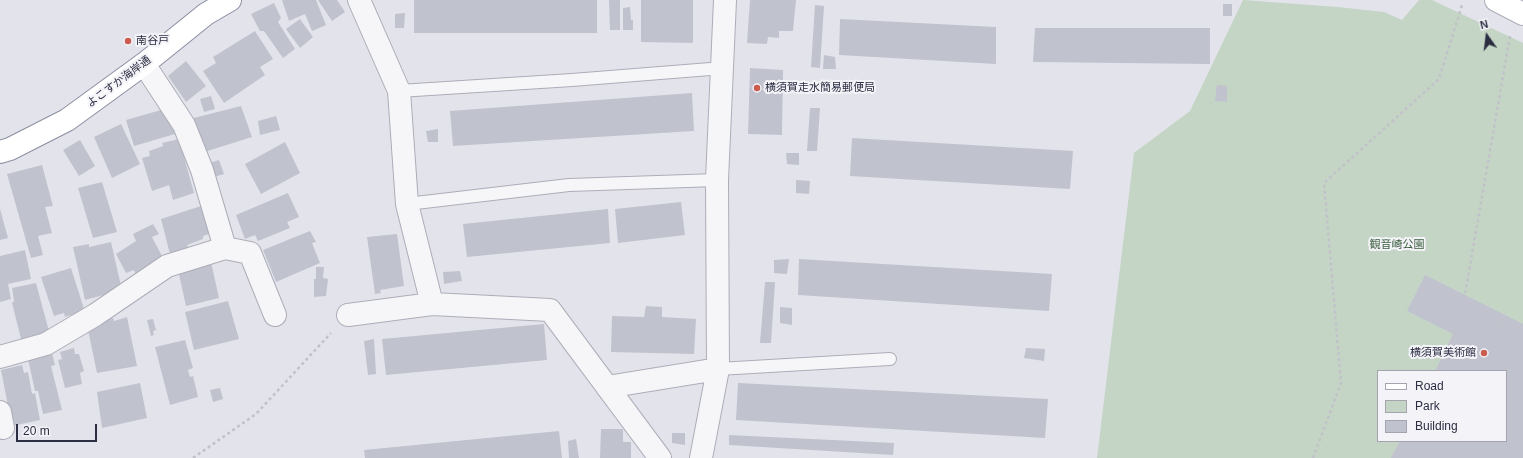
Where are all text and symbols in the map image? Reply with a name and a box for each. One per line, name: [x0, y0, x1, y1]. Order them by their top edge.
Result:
north arrow: [1467, 16, 1507, 56]
text: N: [1479, 18, 1489, 31]
place label: 南谷戸: [136, 34, 169, 48]
marker: 南谷戸: [123, 36, 133, 46]
street label: よこすか海岸通: [84, 54, 154, 110]
place label: 横須賀走水簡易郵便局: [765, 81, 875, 95]
marker: 横須賀走水簡易郵便局: [752, 83, 762, 93]
park label: 観音崎公園: [1370, 238, 1424, 252]
place label: 横須賀美術館: [1410, 346, 1476, 360]
marker: 横須賀美術館: [1479, 348, 1489, 358]
legend: [1377, 370, 1507, 442]
text: Road: [1415, 379, 1444, 393]
text: Park: [1415, 399, 1440, 413]
scale bar: [18, 416, 99, 442]
text: Building: [1415, 419, 1458, 433]
text: 20 m: [23, 424, 50, 438]

